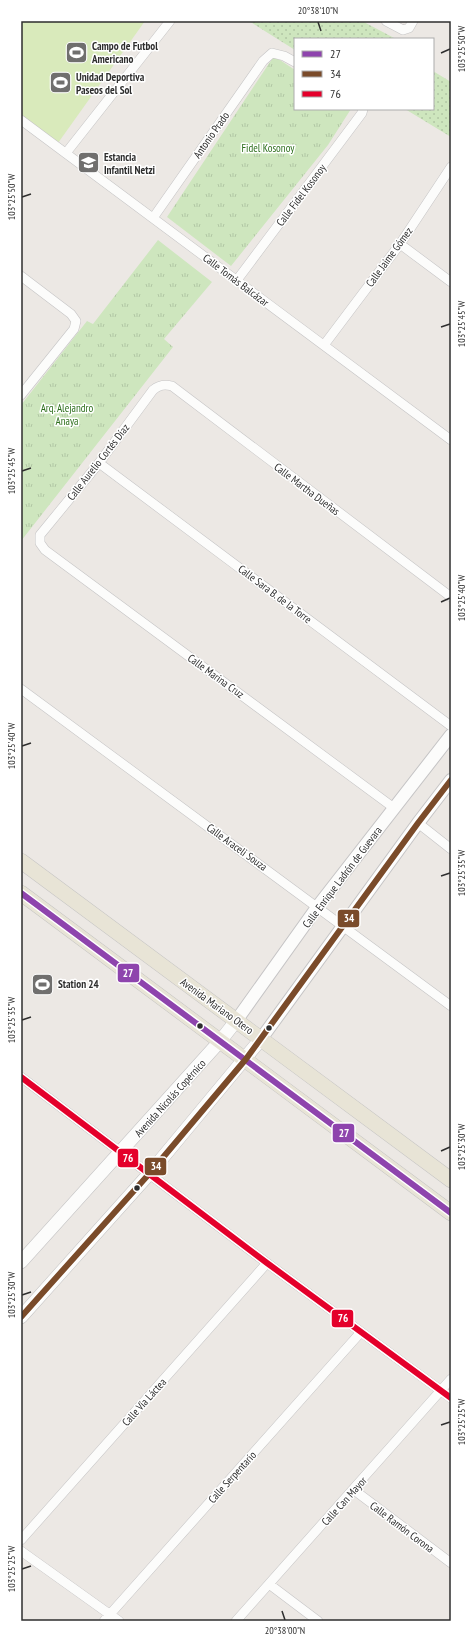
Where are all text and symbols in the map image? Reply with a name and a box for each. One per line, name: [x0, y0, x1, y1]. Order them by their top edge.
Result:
text: 20°38'10"N: [298, 4, 338, 17]
text: 103°25'50"W: [455, 25, 468, 72]
legend: [294, 38, 434, 110]
sports icon: Campo de Futbol Americano: [64, 39, 90, 65]
place label: Campo de Futbol Americano: [91, 39, 158, 66]
text: 27: [330, 46, 341, 61]
text: 34: [330, 66, 341, 81]
sports icon: Unidad Deportiva Paseos del Sol: [47, 70, 73, 96]
place label: Unidad Deportiva Paseos del Sol: [76, 70, 145, 97]
text: 76: [330, 86, 341, 101]
street label: Antonio Prado: [190, 109, 232, 161]
park label: Fidel Kosonoy: [242, 141, 295, 155]
school or university icon: Estancia Infantil Netzi: [75, 150, 101, 176]
place label: Estancia Infantil Netzi: [104, 150, 156, 177]
street label: Calle Fidel Kosonoy: [273, 160, 329, 229]
text: 103°25'50"W: [5, 173, 18, 220]
street label: Calle Jaime Gómez: [363, 224, 415, 290]
street label: Calle Tomás Balcázar: [200, 251, 272, 309]
text: 103°25'45"W: [455, 300, 468, 347]
park label: Arq. Alejandro Anaya: [41, 401, 94, 428]
street label: Calle Aurelio Cortés Díaz: [64, 421, 132, 503]
text: 103°25'45"W: [5, 447, 18, 494]
street label: Calle Martha Dueñas: [271, 460, 343, 518]
street label: Calle Sara B. de la Torre: [235, 562, 315, 627]
text: 103°25'40"W: [455, 574, 468, 621]
street label: Calle Marina Cruz: [185, 651, 247, 701]
text: 103°25'40"W: [5, 722, 18, 769]
street label: Calle Araceli Souza: [204, 820, 270, 874]
street label: Calle Enrique Ladrón de Guevara: [299, 824, 385, 930]
text: 103°25'35"W: [455, 849, 468, 896]
line badge: 34: [337, 909, 360, 928]
text: 34: [344, 911, 355, 925]
line badge: 27: [117, 963, 140, 983]
text: 27: [123, 966, 133, 980]
sports icon: Station 24: [29, 971, 55, 997]
street label: Avenida Mariano Otero: [178, 975, 256, 1037]
place label: Station 24: [58, 977, 100, 991]
text: 103°25'35"W: [5, 996, 18, 1043]
unlabelled marker: [195, 1021, 205, 1031]
unlabelled marker: [264, 1023, 274, 1033]
street label: Avenida Nicolás Copérnico: [131, 1056, 209, 1140]
line badge: 27: [332, 1123, 355, 1143]
text: 103°25'30"W: [455, 1123, 468, 1170]
text: 27: [339, 1126, 349, 1140]
line badge: 76: [117, 1148, 139, 1168]
text: 76: [123, 1151, 133, 1165]
line badge: 34: [144, 1157, 167, 1176]
text: 34: [151, 1159, 162, 1173]
unlabelled marker: [132, 1183, 142, 1193]
text: 103°25'30"W: [5, 1271, 18, 1318]
line badge: 76: [331, 1309, 354, 1328]
text: 76: [338, 1311, 348, 1325]
street label: Calle Vía Láctea: [119, 1375, 169, 1429]
text: 103°25'25"W: [455, 1398, 468, 1445]
street label: Calle Serpentario: [205, 1448, 259, 1506]
street label: Calle Can Mayor: [318, 1474, 370, 1528]
street label: Calle Ramón Corona: [367, 1498, 437, 1556]
text: 103°25'25"W: [5, 1545, 18, 1592]
text: 20°38'00"N: [265, 1624, 305, 1637]

